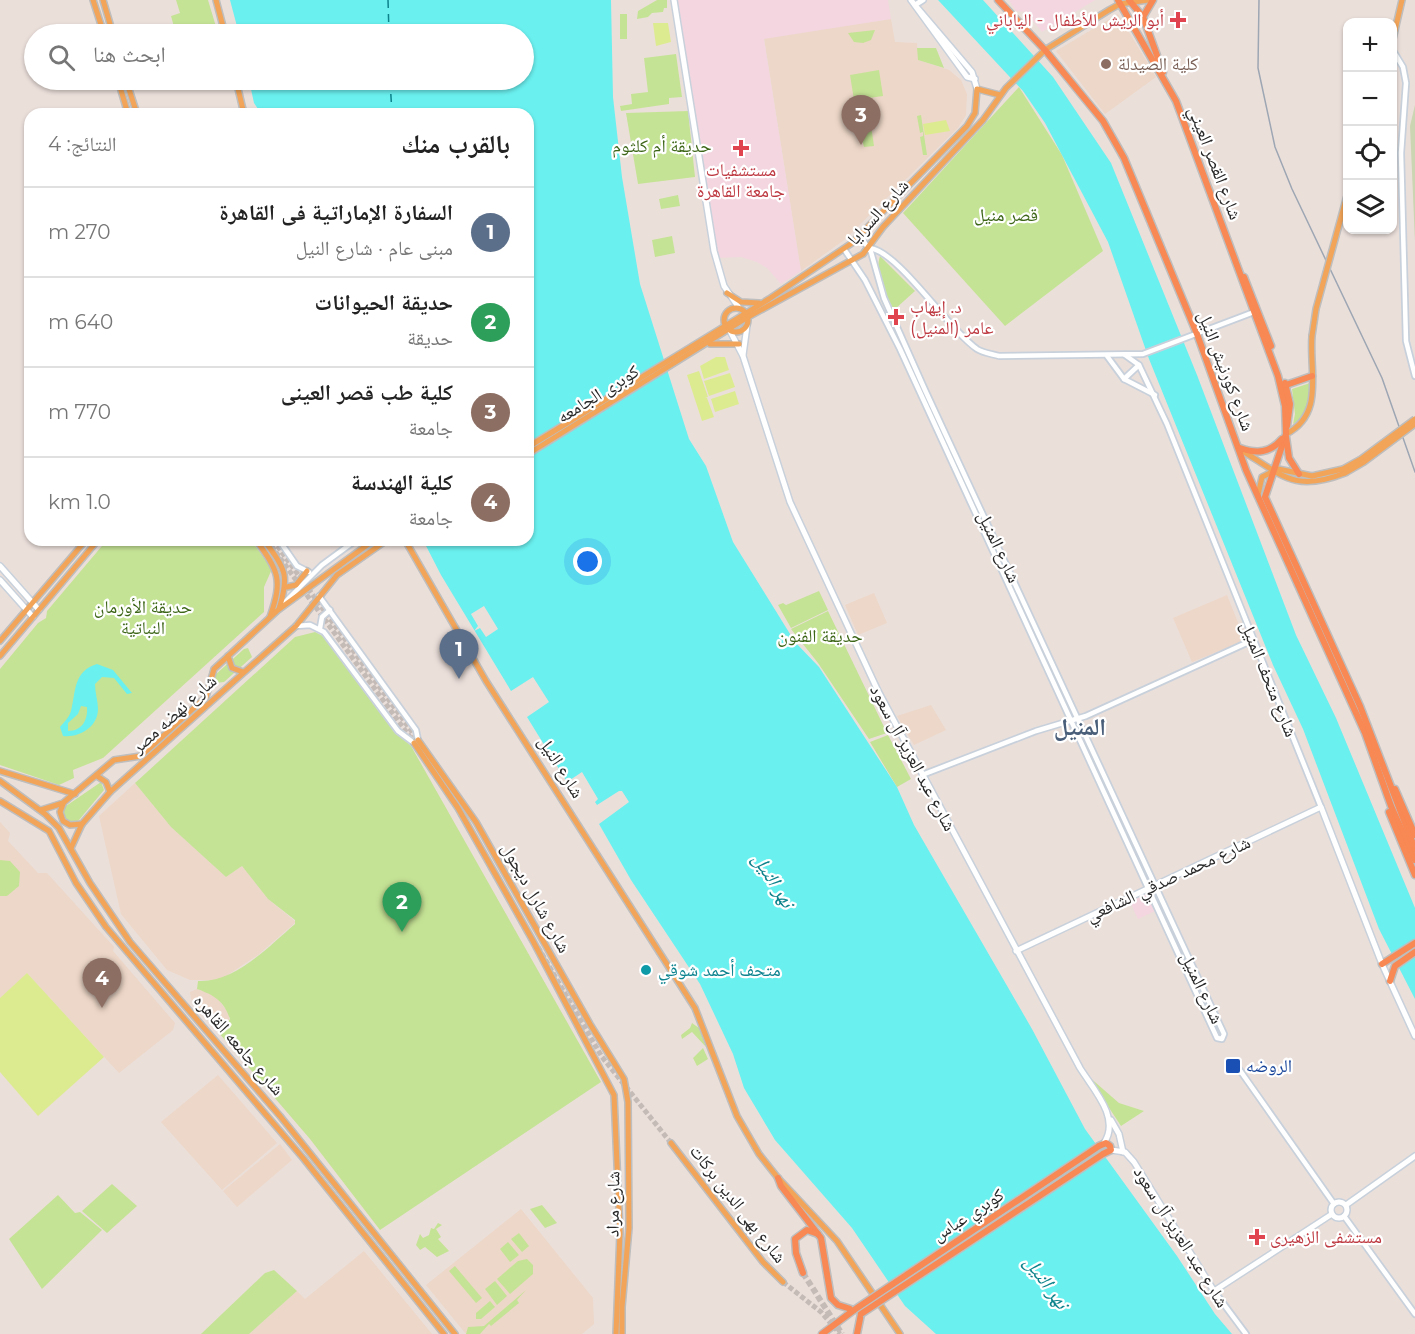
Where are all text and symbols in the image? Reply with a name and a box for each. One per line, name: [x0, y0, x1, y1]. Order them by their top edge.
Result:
place label: أبو الريش للأطفال - الياباني: [986, 9, 1164, 35]
marker: أبو الريش للأطفال - الياباني: [1169, 11, 1187, 29]
map controls: [1343, 18, 1397, 234]
button: +: [1343, 18, 1397, 72]
search box: [24, 24, 534, 90]
icon: search: [45, 41, 78, 74]
text: ابحث هنا: [93, 41, 166, 68]
place label: كلية الصيدلة: [1118, 53, 1199, 75]
marker: كلية الصيدلة: [1099, 57, 1113, 71]
button: −: [1343, 72, 1397, 126]
pin: 3: [842, 96, 880, 145]
street label: شارع القصر العيني: [1180, 103, 1247, 224]
button: locate: [1343, 126, 1397, 180]
text: بالقرب منك: [401, 128, 510, 160]
text: النتائج: 4: [48, 132, 117, 156]
park label: حديقة أم كلثوم: [612, 135, 712, 158]
marker: مستشفيات جامعة القاهرة: [732, 139, 750, 157]
place label: مستشفيات جامعة القاهرة: [697, 159, 785, 202]
street label: شارع السرايا: [843, 174, 913, 250]
button: layers: [1343, 180, 1397, 234]
text: السفارة الإماراتية فى القاهرة: [219, 199, 453, 226]
park label: قصر منيل: [974, 204, 1038, 226]
text: 270 m: [48, 220, 110, 244]
text: 1: [487, 220, 494, 244]
text: مبنى عام · شارع النيل: [296, 236, 453, 260]
text: حديقة الحيوانات: [314, 289, 453, 316]
place label: د. إيهاب عامر (المنيل): [910, 296, 994, 339]
marker: د. إيهاب عامر (المنيل): [887, 308, 905, 326]
street label: شارع كورنيش النيل: [1193, 308, 1259, 434]
text: 640 m: [48, 310, 113, 334]
text: 2: [485, 310, 496, 334]
text: حديقة: [407, 326, 453, 350]
street label: كوبرى الجامعه: [553, 360, 643, 428]
text: كلية طب قصر العينى: [281, 379, 453, 406]
text: 770 m: [48, 400, 111, 424]
text: 3: [485, 400, 496, 424]
text: جامعة: [409, 416, 453, 440]
text: كلية الهندسة: [351, 469, 453, 496]
text: 1.0 km: [48, 490, 111, 514]
text: 4: [484, 490, 497, 514]
text: جامعة: [409, 506, 453, 530]
street label: شارع المنيل: [973, 508, 1025, 586]
your location: [573, 547, 602, 576]
park label: حديقة الأورمان النباتية: [94, 596, 192, 639]
street label: شارع متحف المنيل: [1236, 618, 1302, 740]
park label: حديقة الفنون: [777, 625, 863, 647]
pin: 1: [440, 630, 478, 679]
street label: شارع نهضه مصر: [126, 670, 221, 759]
street label: شارع عبد العزيز آل سعود: [865, 681, 961, 835]
district label: المنيل: [1054, 712, 1106, 741]
street label: شارع النيل: [533, 732, 589, 802]
street label: شارع محمد صدقي الشافعي: [1082, 831, 1255, 930]
street label: شارع شارل ديجول: [497, 839, 575, 957]
water label: نهر النيل: [747, 848, 802, 915]
pin: 2: [382, 882, 422, 932]
street label: شارع المنيل: [1176, 949, 1228, 1027]
pin: 4: [82, 958, 122, 1008]
place label: متحف أحمد شوقي: [658, 959, 781, 985]
marker: متحف أحمد شوقي: [639, 963, 653, 977]
street label: شارع جامعه القاهره: [189, 990, 289, 1100]
place label: الروضه: [1246, 1055, 1292, 1077]
marker: الروضه: [1224, 1057, 1242, 1075]
street label: شارع بهى الدين بركات: [685, 1140, 791, 1268]
street label: شارع عبد العزيز آل سعود: [1129, 1162, 1233, 1312]
street label: شارع مراد: [601, 1171, 625, 1237]
street label: كوبري عباس: [928, 1183, 1010, 1249]
place label: مستشفى الزهيرى: [1270, 1226, 1382, 1248]
marker: مستشفى الزهيرى: [1248, 1228, 1266, 1246]
water label: نهر النيل: [1019, 1251, 1076, 1316]

